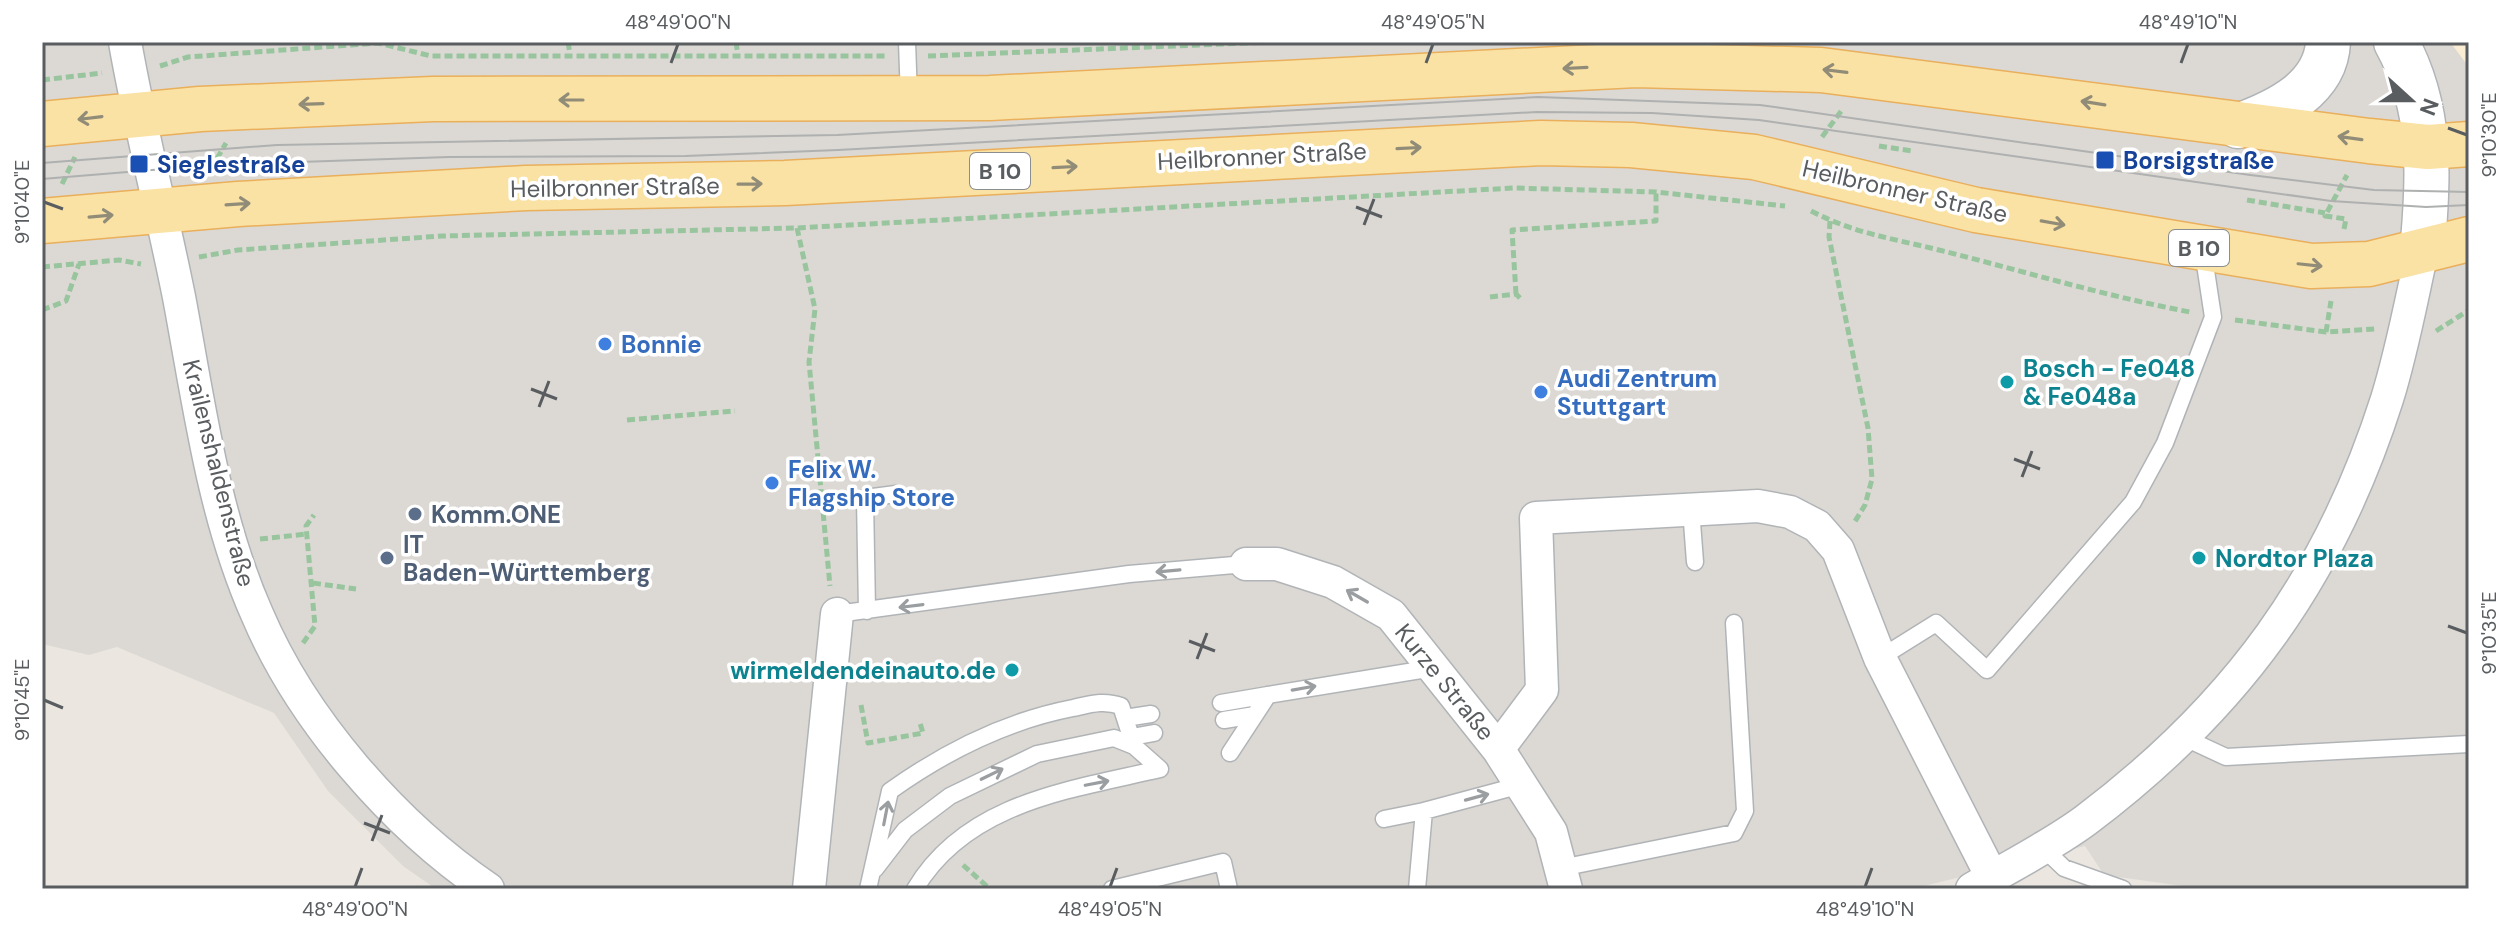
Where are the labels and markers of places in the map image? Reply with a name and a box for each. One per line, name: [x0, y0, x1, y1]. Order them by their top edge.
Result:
place label: Borsigstraße: [2123, 145, 2275, 176]
place label: Sieglestraße: [157, 149, 305, 180]
marker: Borsigstraße: [2094, 149, 2116, 171]
marker: Sieglestraße: [128, 153, 150, 175]
place label: Bonnie: [621, 329, 702, 360]
marker: Bonnie: [596, 335, 614, 353]
place label: Bosch - Fe048 & Fe048a: [2023, 353, 2195, 412]
place label: Audi Zentrum Stuttgart: [1557, 363, 1717, 422]
marker: Bosch - Fe048 & Fe048a: [1998, 373, 2016, 391]
marker: Audi Zentrum Stuttgart: [1532, 383, 1550, 401]
place label: Felix W. Flagship Store: [788, 454, 955, 513]
marker: Felix W. Flagship Store: [763, 474, 781, 492]
place label: Komm.ONE: [431, 499, 561, 530]
marker: Komm.ONE: [406, 505, 424, 523]
place label: IT Baden-Württemberg: [403, 529, 651, 588]
place label: Nordtor Plaza: [2215, 543, 2374, 574]
marker: IT Baden-Württemberg: [378, 549, 396, 567]
marker: Nordtor Plaza: [2190, 549, 2208, 567]
place label: wirmeldendeinauto.de: [730, 655, 996, 686]
marker: wirmeldendeinauto.de: [1003, 661, 1021, 679]

